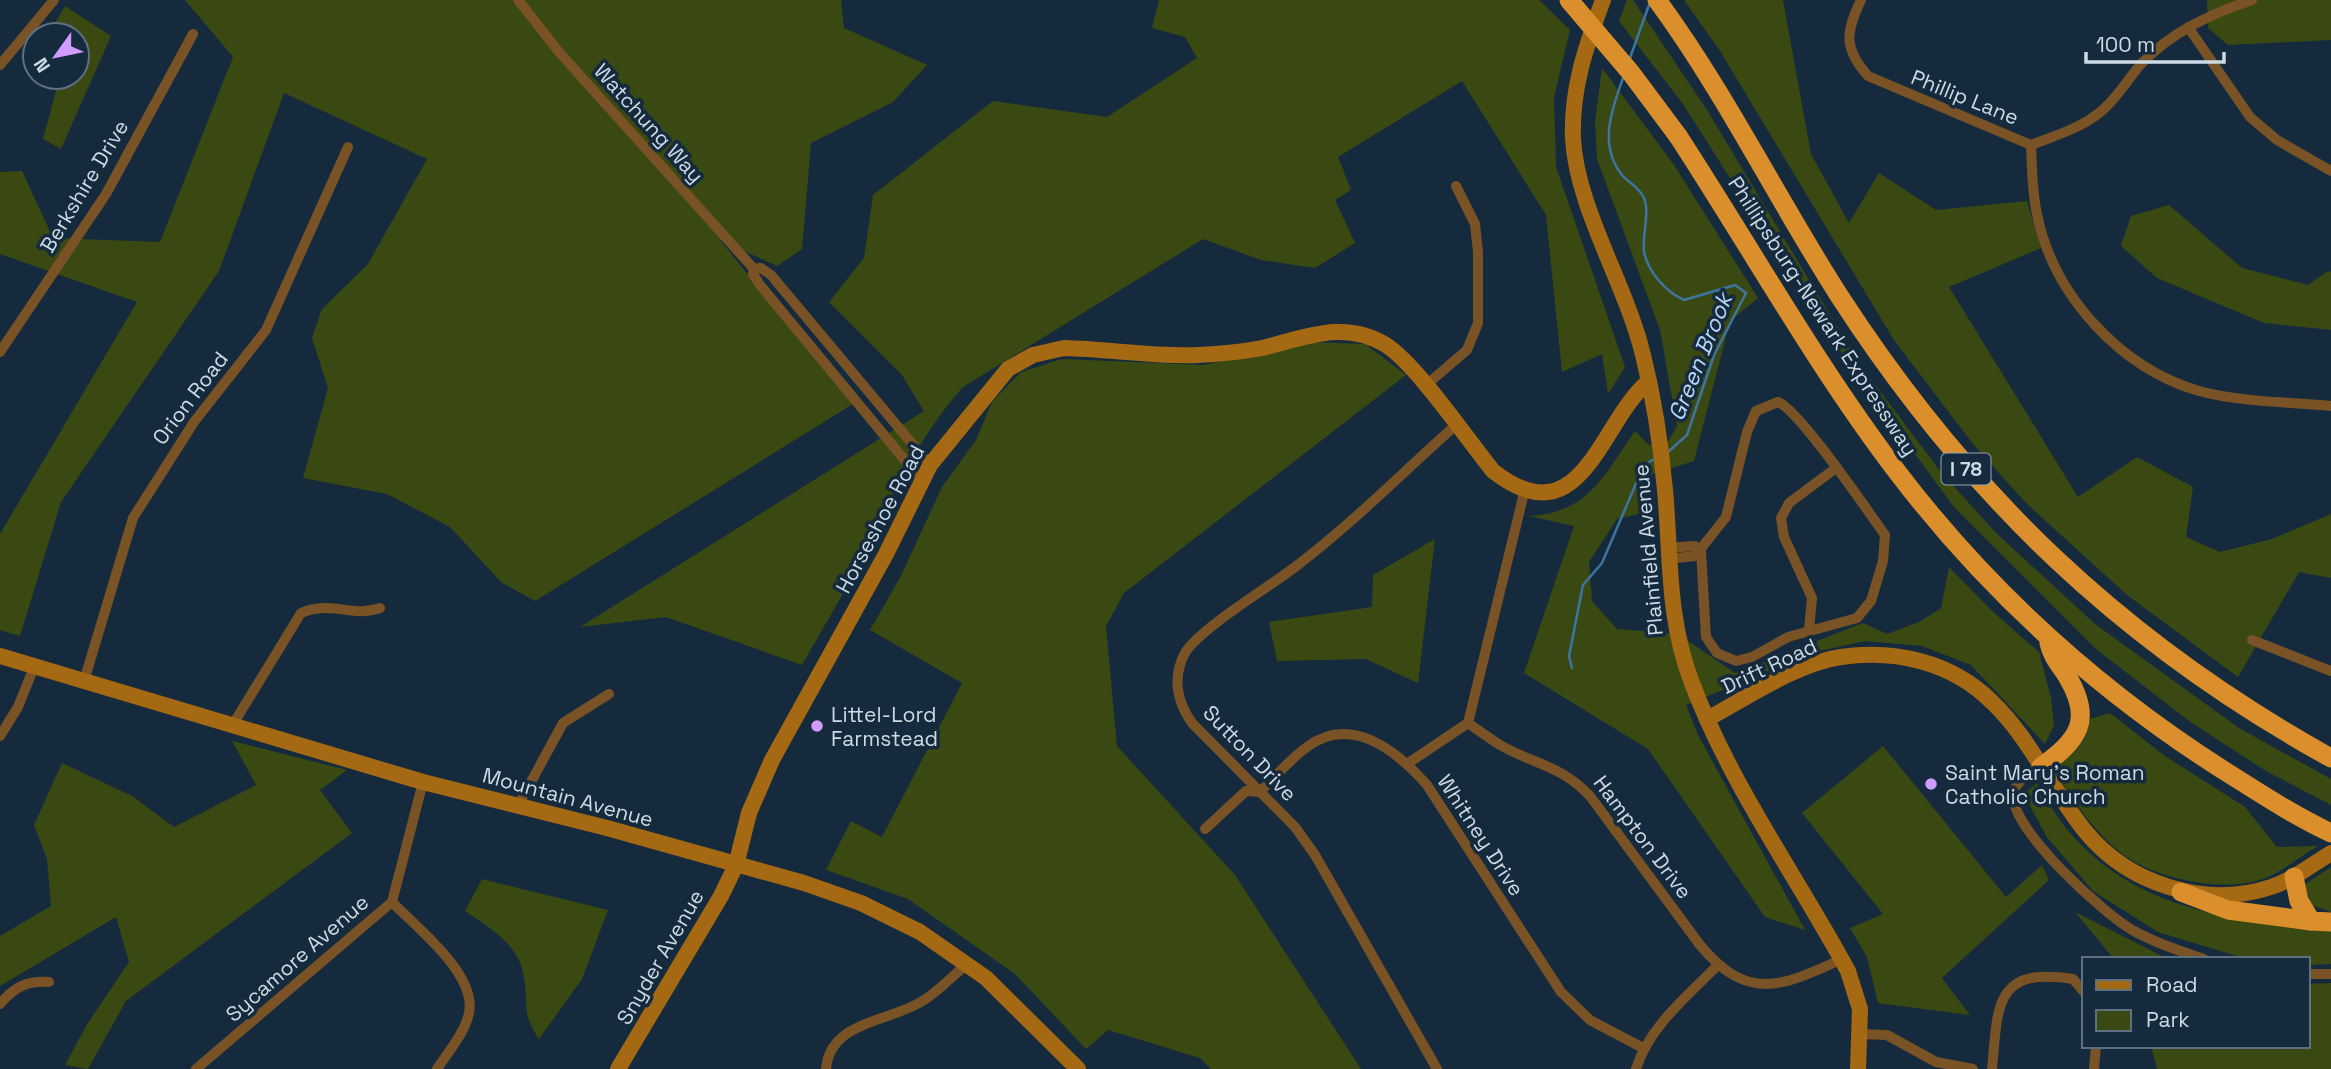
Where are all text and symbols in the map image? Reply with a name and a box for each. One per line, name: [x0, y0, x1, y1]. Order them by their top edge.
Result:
north arrow: [21, 21, 91, 91]
scale bar: [2086, 21, 2224, 65]
text: 100 m: [2096, 31, 2155, 58]
text: N: [28, 53, 56, 77]
street label: Watchung Way: [588, 58, 710, 188]
street label: Phillip Lane: [1907, 63, 2023, 131]
street label: Berkshire Drive: [34, 115, 134, 257]
street label: Phillipsburg-Newark Expressway: [1722, 171, 1924, 461]
water label: Green Brook: [1661, 286, 1740, 425]
street label: Orion Road: [146, 346, 234, 450]
street label: Horseshoe Road: [830, 440, 930, 598]
road number: I 78: [1941, 454, 1990, 484]
street label: Plainfield Avenue: [1627, 463, 1669, 637]
street label: Drift Road: [1717, 632, 1821, 700]
street label: Sutton Drive: [1197, 699, 1303, 807]
place label: Littel-Lord Farmstead: [831, 701, 938, 752]
marker: Littel-Lord Farmstead: [809, 718, 825, 734]
place label: Saint Mary's Roman Catholic Church: [1945, 759, 2145, 810]
street label: Mountain Avenue: [480, 761, 656, 833]
street label: Whitney Drive: [1432, 769, 1530, 901]
street label: Hampton Drive: [1588, 770, 1698, 904]
marker: Saint Mary's Roman Catholic Church: [1923, 776, 1939, 792]
street label: Snyder Avenue: [610, 885, 710, 1029]
street label: Sycamore Avenue: [220, 889, 374, 1027]
legend: [2082, 957, 2310, 1048]
text: Road: [2146, 971, 2198, 998]
text: Park: [2146, 1006, 2190, 1033]

